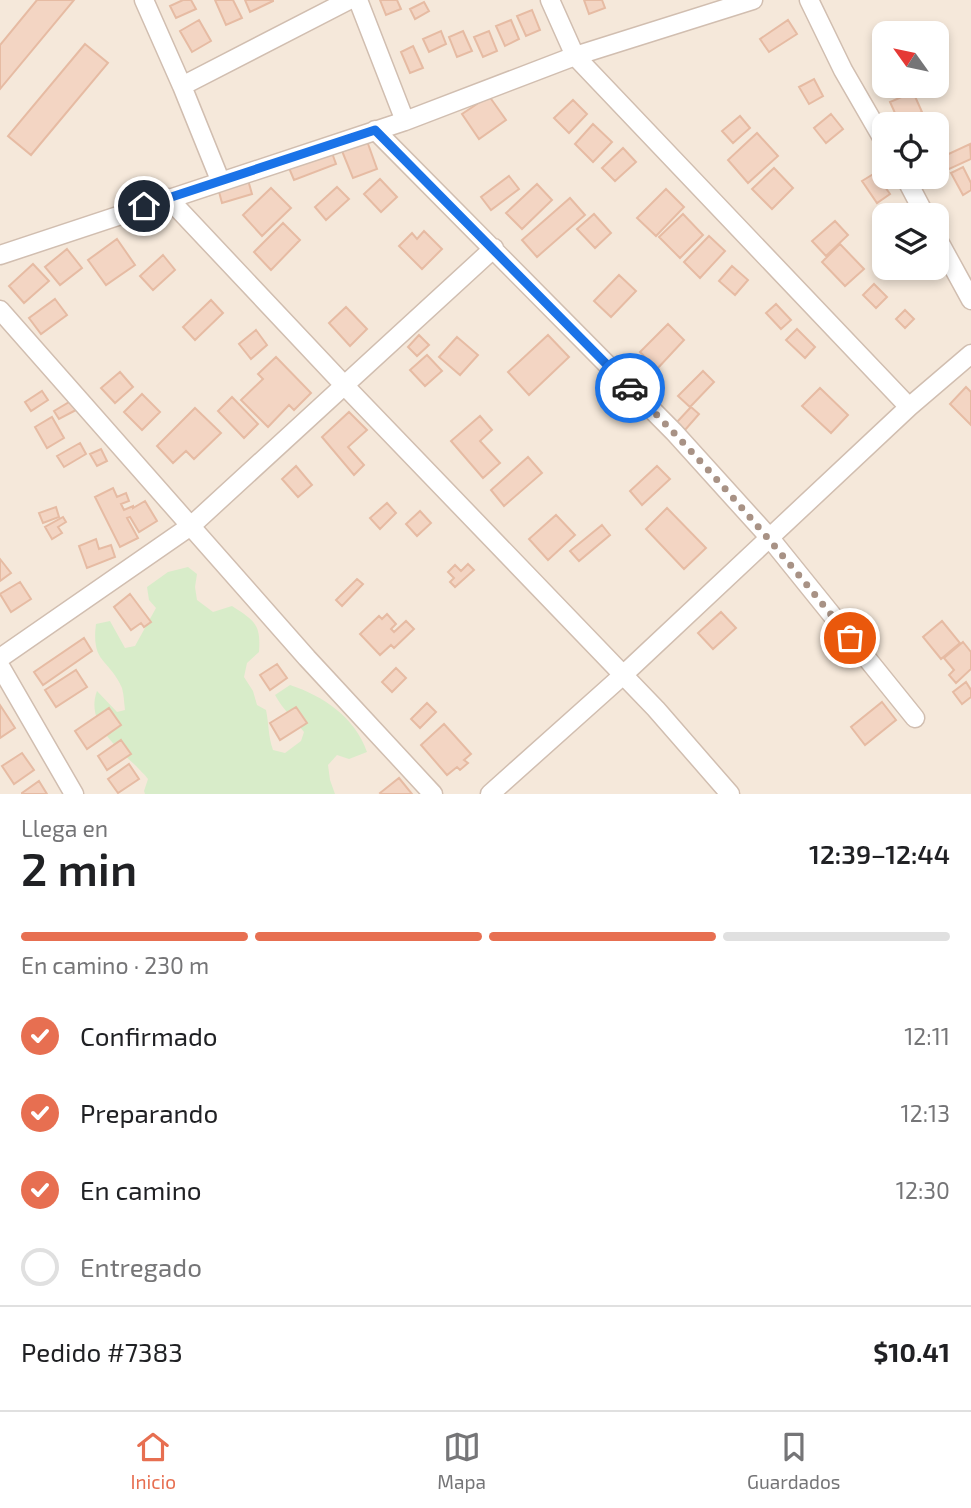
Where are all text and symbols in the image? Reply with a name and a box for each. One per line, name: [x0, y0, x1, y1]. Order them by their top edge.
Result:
north arrow: [872, 21, 948, 98]
map controls: [872, 21, 949, 280]
button: locate: [872, 112, 949, 189]
pin: [114, 176, 174, 236]
icon: home: [125, 187, 163, 225]
button: layers: [872, 203, 949, 280]
courier: [595, 353, 665, 423]
icon: car: [611, 369, 649, 407]
pin: [820, 608, 880, 668]
icon: bag: [831, 619, 869, 657]
text: Llega en: [21, 814, 108, 842]
text: 12:39–12:44: [809, 838, 950, 869]
text: 2 min: [21, 840, 137, 895]
text: En camino · 230 m: [21, 951, 209, 979]
icon: check: [21, 1017, 59, 1055]
text: Confirmado: [80, 1020, 218, 1051]
text: 12:11: [904, 1022, 950, 1050]
icon: check: [21, 1094, 59, 1132]
text: Preparando: [80, 1097, 218, 1128]
text: 12:13: [901, 1099, 950, 1127]
icon: check: [21, 1171, 59, 1209]
text: En camino: [80, 1174, 202, 1205]
text: 12:30: [896, 1176, 950, 1204]
text: Entregado: [80, 1251, 202, 1282]
text: Pedido #7383: [21, 1336, 183, 1367]
text: $10.41: [873, 1336, 950, 1367]
tab: Inicio: [131, 1428, 176, 1493]
tab: Mapa: [437, 1428, 486, 1493]
tab: Guardados: [747, 1428, 840, 1493]

